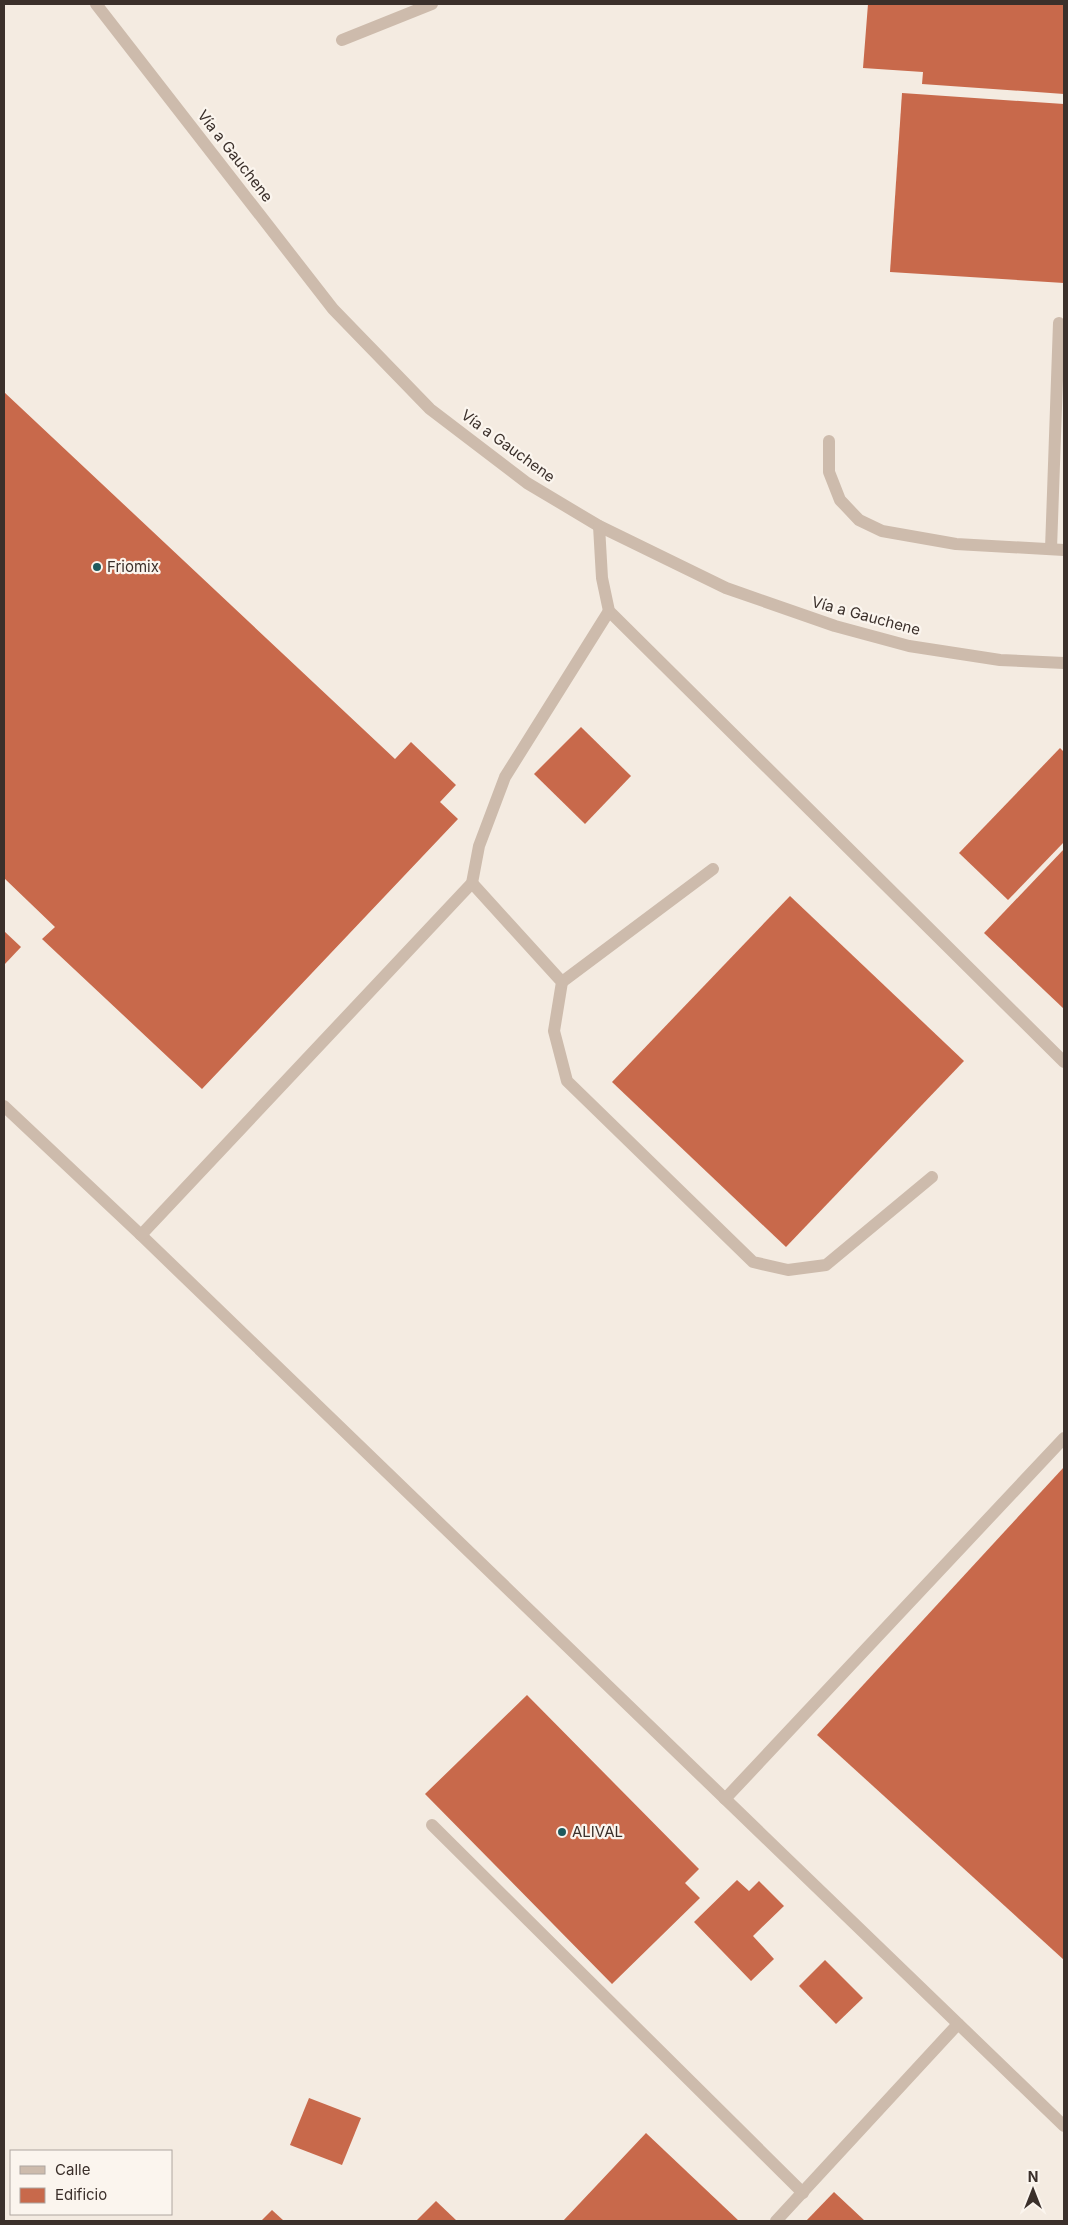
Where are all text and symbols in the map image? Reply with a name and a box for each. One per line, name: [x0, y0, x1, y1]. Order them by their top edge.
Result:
street label: Vía a Gauchene: [194, 106, 277, 205]
street label: Vía a Gauchene: [458, 405, 559, 486]
place label: Friomix: [107, 557, 159, 576]
marker: Friomix: [91, 561, 103, 573]
street label: Vía a Gauchene: [810, 592, 922, 639]
place label: ALIVAL: [572, 1822, 623, 1841]
marker: ALIVAL: [556, 1826, 568, 1838]
legend: [10, 2150, 172, 2215]
text: Calle: [55, 2160, 90, 2179]
north arrow: [1008, 2165, 1058, 2215]
text: N: [1028, 2168, 1038, 2185]
text: Edificio: [55, 2185, 107, 2204]

